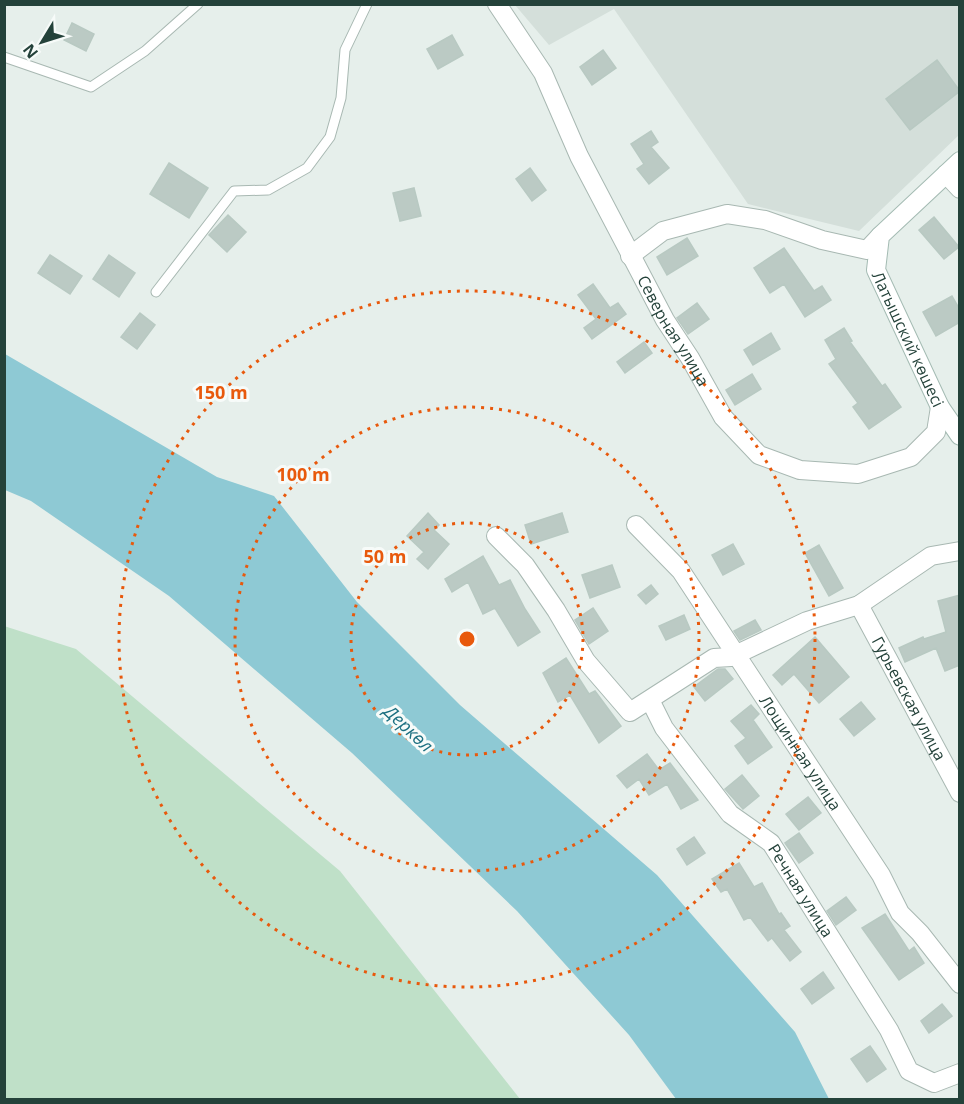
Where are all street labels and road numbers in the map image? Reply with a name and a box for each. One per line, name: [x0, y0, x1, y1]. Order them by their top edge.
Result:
street label: Латышский көшесі: [867, 267, 949, 410]
street label: Северная улица: [632, 271, 715, 390]
street label: Гурьевская улица: [867, 632, 951, 764]
street label: Лощинная улица: [755, 691, 847, 815]
street label: Речная улица: [763, 839, 839, 941]

